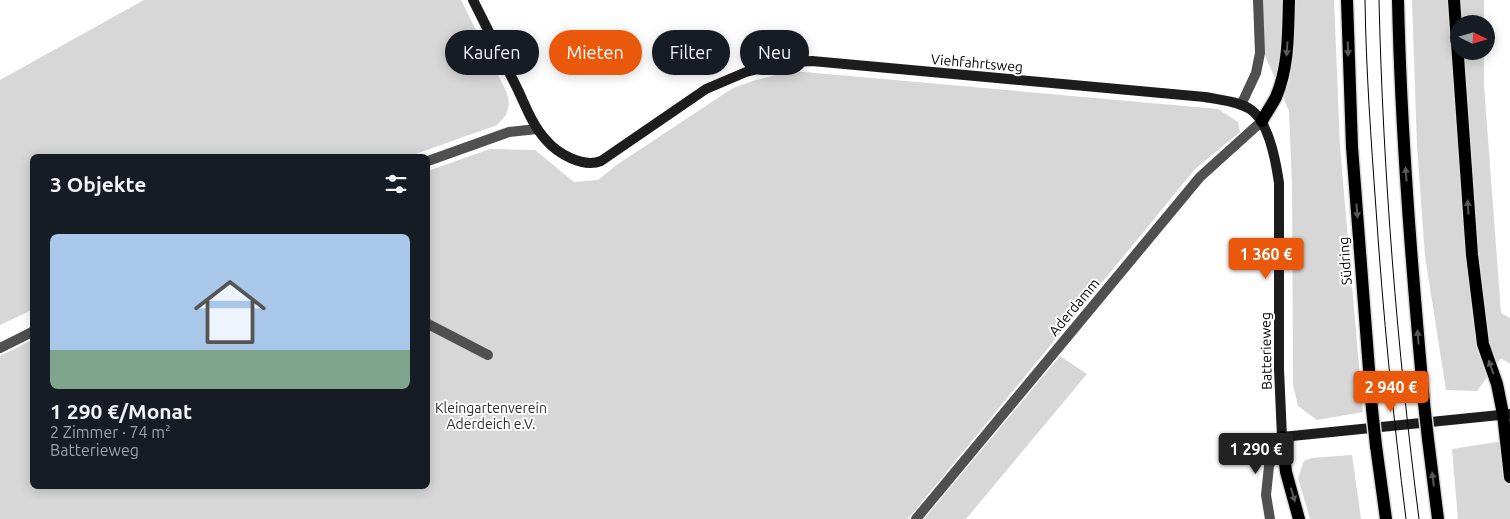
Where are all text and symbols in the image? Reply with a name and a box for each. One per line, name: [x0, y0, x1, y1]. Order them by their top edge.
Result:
north arrow: [1450, 15, 1495, 60]
map controls: [1450, 15, 1495, 60]
chip: Kaufen: [445, 30, 539, 75]
chip: Mieten: [549, 30, 642, 75]
chip: Filter: [652, 30, 730, 75]
chip: Neu: [740, 30, 809, 75]
one-way arrow: [1282, 41, 1290, 57]
one-way arrow: [1345, 41, 1353, 57]
street label: Viehfahrtsweg: [930, 51, 1024, 75]
one-way arrow: [1402, 166, 1410, 182]
icon: filters: [382, 170, 410, 198]
text: 3 Objekte: [50, 172, 146, 196]
one-way arrow: [1464, 199, 1472, 215]
one-way arrow: [1353, 203, 1361, 219]
street label: Südring: [1335, 236, 1355, 286]
pin: 1 360 €: [1220, 238, 1312, 280]
text: 1 360 €: [1240, 245, 1292, 263]
icon: home: [185, 267, 275, 357]
street label: Aderdamm: [1045, 275, 1103, 339]
street label: Batterieweg: [1257, 312, 1275, 390]
one-way arrow: [1414, 328, 1422, 344]
one-way arrow: [1487, 359, 1495, 374]
pin: 2 940 €: [1345, 370, 1437, 413]
text: 2 940 €: [1365, 378, 1417, 396]
text: 1 290 €/Monat: [50, 399, 192, 423]
park label: Kleingartenverein Aderdeich e.V.: [435, 400, 547, 432]
text: 2 Zimmer · 74 m²: [50, 423, 171, 441]
pin: 1 290 €: [1210, 432, 1302, 475]
text: 1 290 €: [1230, 440, 1282, 458]
text: Batterieweg: [50, 441, 139, 459]
one-way arrow: [1429, 471, 1437, 487]
one-way arrow: [1289, 488, 1297, 503]

